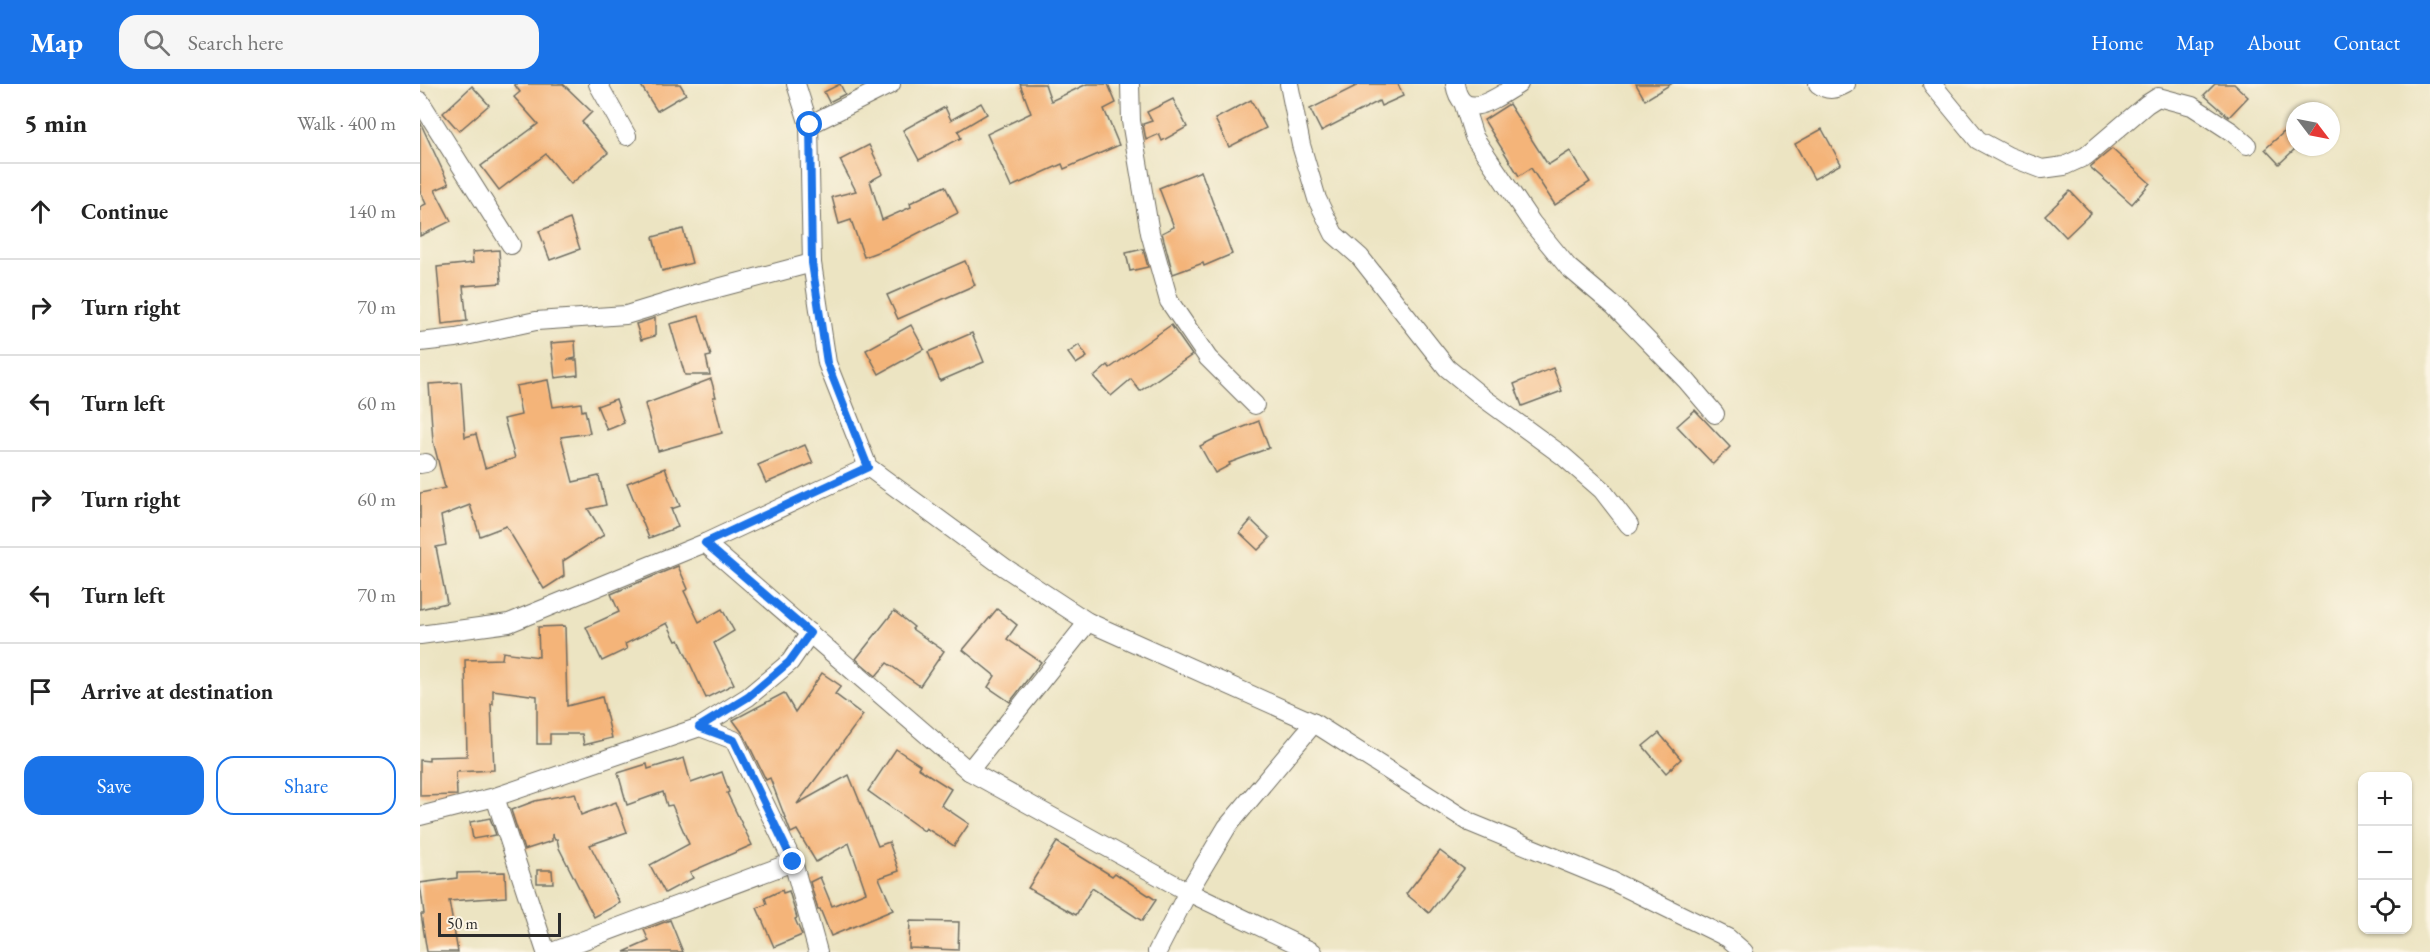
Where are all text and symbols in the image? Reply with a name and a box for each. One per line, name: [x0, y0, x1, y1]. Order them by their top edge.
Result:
search box: [119, 15, 539, 69]
text: Map: [30, 24, 83, 60]
icon: search: [140, 26, 173, 59]
text: Search here: [188, 28, 283, 57]
text: Home: [2091, 29, 2143, 56]
text: Map: [2176, 29, 2214, 56]
text: About: [2247, 29, 2300, 56]
text: Contact: [2333, 29, 2400, 56]
north arrow: [2286, 102, 2340, 156]
text: 5 min: [24, 106, 87, 140]
text: Walk · 400 m: [297, 110, 396, 136]
route start: [796, 111, 822, 137]
icon: ahead: [24, 195, 57, 228]
text: Continue: [81, 197, 168, 226]
text: 140 m: [348, 198, 396, 224]
icon: right: [24, 291, 57, 324]
text: Turn right: [81, 293, 180, 322]
text: 70 m: [357, 294, 396, 320]
icon: left: [24, 387, 57, 420]
text: Turn left: [81, 389, 165, 418]
text: 60 m: [357, 390, 396, 416]
icon: right: [24, 483, 57, 516]
text: Turn right: [81, 485, 180, 514]
text: 60 m: [357, 486, 396, 512]
icon: left: [24, 579, 57, 612]
text: Turn left: [81, 581, 165, 610]
text: 70 m: [357, 582, 396, 608]
icon: arrive: [24, 675, 57, 708]
text: Arrive at destination: [81, 677, 273, 706]
button: Save: [24, 756, 204, 815]
button: Share: [216, 756, 396, 815]
map controls: [2358, 772, 2412, 934]
button: +: [2358, 772, 2412, 826]
button: −: [2358, 826, 2412, 880]
route end: [779, 848, 805, 874]
button: locate: [2358, 880, 2412, 934]
scale bar: [438, 910, 561, 938]
text: 50 m: [447, 913, 478, 934]

